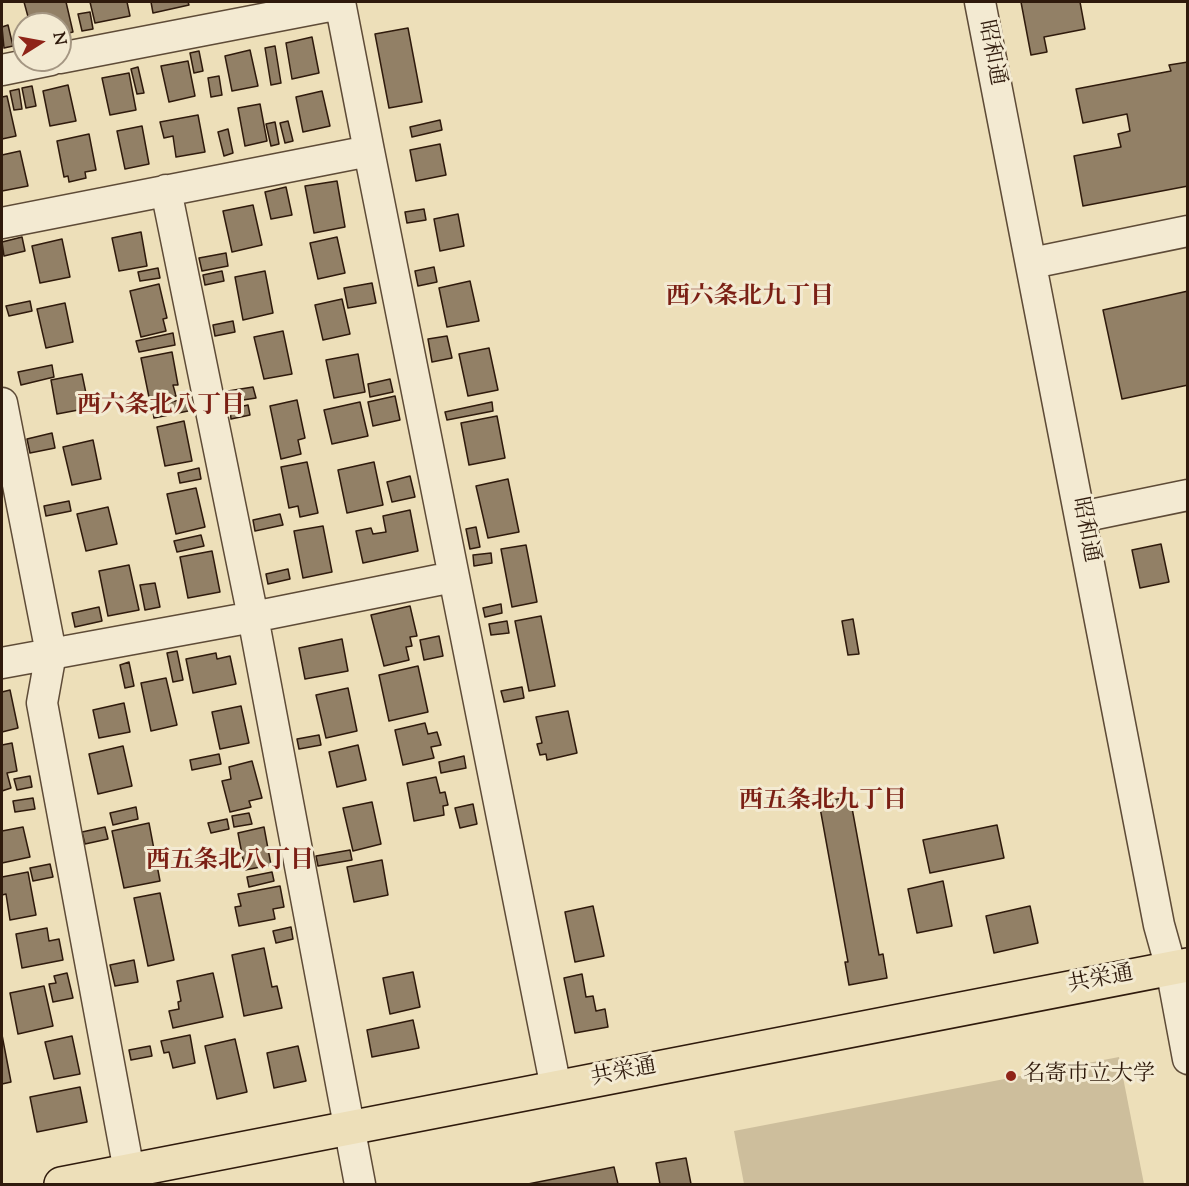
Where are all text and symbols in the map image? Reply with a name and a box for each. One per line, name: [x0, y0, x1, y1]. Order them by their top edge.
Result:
north arrow: [12, 12, 72, 72]
street label: 昭和通: [971, 18, 1009, 88]
text: N: [46, 30, 71, 47]
district label: 西六条北九丁目: [666, 285, 834, 313]
district label: 西六条北八丁目: [77, 394, 245, 422]
street label: 昭和通: [1065, 495, 1103, 565]
district label: 西五条北九丁目: [739, 789, 907, 817]
district label: 西五条北八丁目: [146, 849, 314, 877]
street label: 共栄通: [1066, 962, 1136, 1000]
street label: 共栄通: [589, 1055, 659, 1093]
place label: 名寄市立大学: [1023, 1063, 1155, 1089]
marker: 名寄市立大学: [1004, 1069, 1018, 1083]

